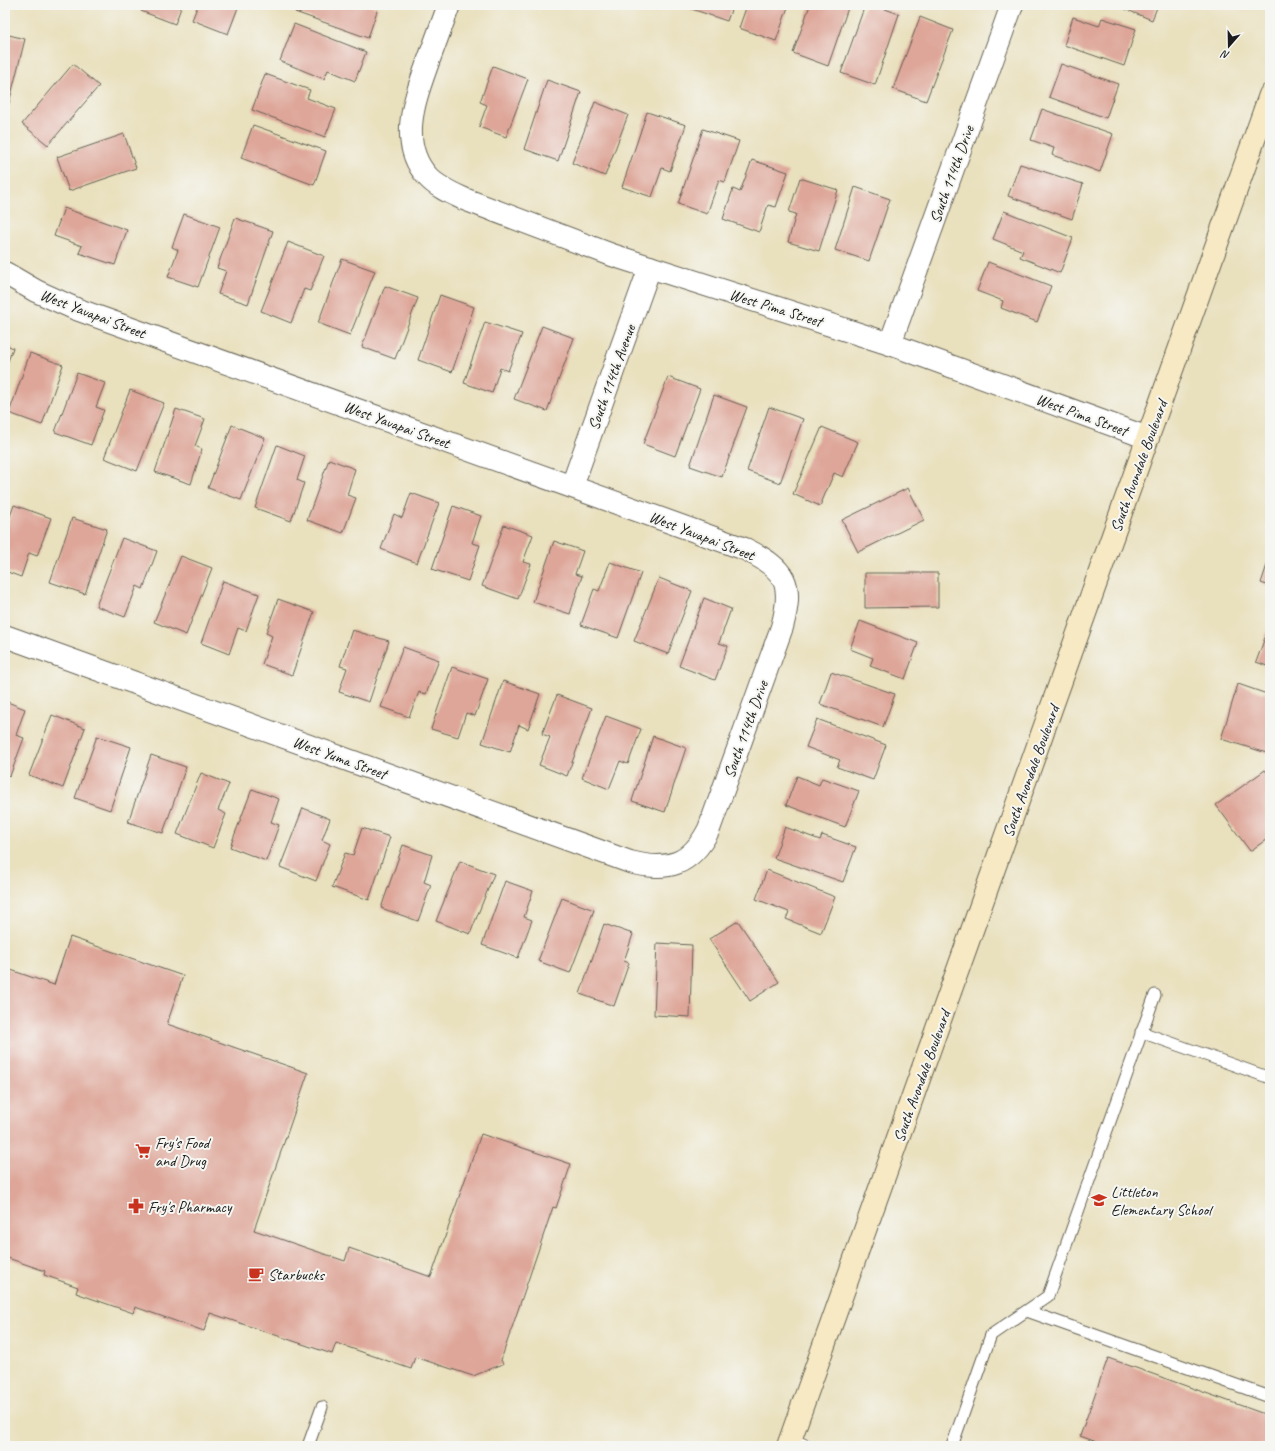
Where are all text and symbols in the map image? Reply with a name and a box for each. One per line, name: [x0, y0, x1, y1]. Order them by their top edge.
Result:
north arrow: [1209, 26, 1249, 66]
text: N: [1218, 47, 1231, 63]
street label: South 114th Drive: [925, 121, 979, 226]
street label: West Pima Street: [727, 284, 827, 332]
street label: West Yavapai Street: [37, 285, 150, 344]
street label: South 114th Avenue: [584, 320, 641, 433]
street label: West Pima Street: [1033, 389, 1133, 442]
street label: South Avondale Boulevard: [1106, 395, 1173, 535]
street label: West Yavapai Street: [341, 397, 454, 454]
street label: West Yavapai Street: [646, 507, 759, 566]
street label: South 114th Drive: [719, 676, 773, 781]
street label: South Avondale Boulevard: [998, 700, 1065, 840]
street label: West Yuma Street: [290, 732, 392, 785]
street label: South Avondale Boulevard: [889, 1005, 956, 1145]
place label: Fry's Food and Drug: [155, 1133, 212, 1171]
supermarket icon: Fry's Food and Drug: [134, 1142, 152, 1160]
place label: Littleton Elementary School: [1111, 1182, 1214, 1220]
school or university icon: Littleton Elementary School: [1090, 1191, 1108, 1209]
pharmacy icon: Fry's Pharmacy: [127, 1197, 145, 1215]
place label: Fry's Pharmacy: [148, 1197, 233, 1217]
cafe icon: Starbucks: [247, 1265, 265, 1283]
place label: Starbucks: [268, 1265, 326, 1285]

